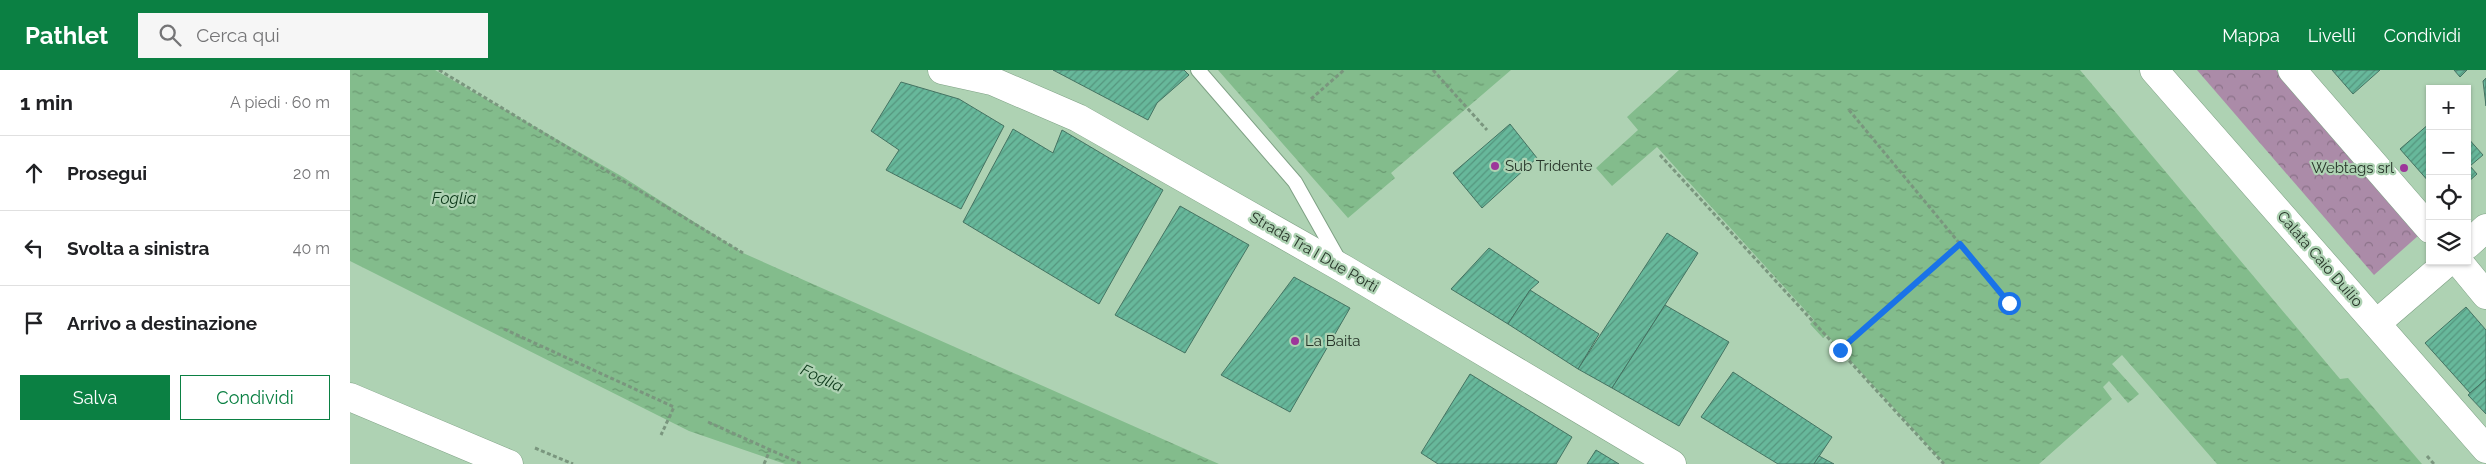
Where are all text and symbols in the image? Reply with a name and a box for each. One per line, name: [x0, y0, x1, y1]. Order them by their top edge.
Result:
search box: [138, 13, 488, 58]
text: Pathlet: [25, 21, 108, 50]
icon: search: [156, 21, 184, 49]
text: Cerca qui: [196, 24, 280, 46]
text: Mappa: [2222, 25, 2280, 46]
text: Livelli: [2308, 25, 2356, 46]
text: Condividi: [2384, 25, 2461, 46]
map controls: [2426, 85, 2471, 265]
button: +: [2426, 85, 2471, 130]
text: 1 min: [20, 90, 73, 115]
text: A piedi · 60 m: [230, 93, 330, 112]
button: −: [2426, 130, 2471, 175]
place label: Sub Tridente: [1505, 157, 1593, 175]
icon: ahead: [20, 159, 48, 187]
place label: Webtags srl: [2311, 159, 2395, 177]
marker: Sub Tridente: [1489, 160, 1501, 172]
text: Prosegui: [67, 162, 147, 184]
marker: Webtags srl: [2398, 162, 2410, 174]
text: 20 m: [293, 164, 330, 183]
button: locate: [2426, 175, 2471, 220]
water label: Foglia: [432, 189, 477, 208]
street label: Calata Caio Duilio: [2273, 207, 2367, 311]
street label: Strada Tra I Due Porti: [1247, 208, 1381, 296]
button: layers: [2426, 220, 2471, 265]
icon: left: [20, 234, 48, 262]
text: Svolta a sinistra: [67, 237, 209, 259]
text: 40 m: [293, 239, 330, 258]
route start: [1998, 292, 2021, 315]
icon: arrive: [20, 309, 48, 337]
text: Arrivo a destinazione: [67, 312, 257, 334]
place label: La Baita: [1305, 332, 1360, 350]
marker: La Baita: [1289, 335, 1301, 347]
route end: [1829, 339, 1852, 362]
water label: Foglia: [798, 360, 847, 396]
button: Salva: [20, 375, 170, 420]
button: Condividi: [180, 375, 330, 420]

